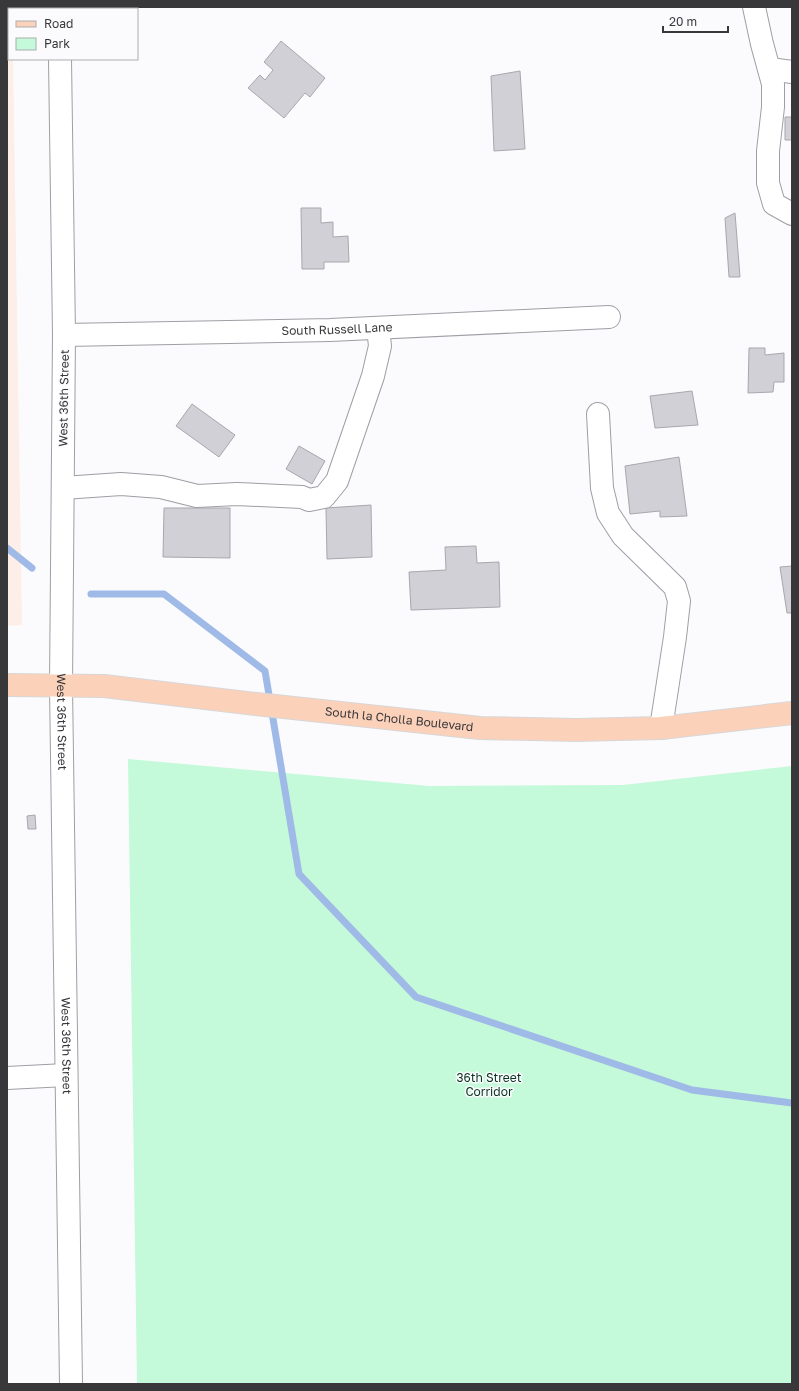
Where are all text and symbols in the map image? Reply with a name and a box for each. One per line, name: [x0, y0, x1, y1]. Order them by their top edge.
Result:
legend: [8, 8, 138, 60]
scale bar: [663, 8, 728, 34]
text: 20 m: [669, 14, 697, 29]
text: Road: [44, 16, 73, 31]
text: Park: [44, 36, 70, 51]
street label: South Russell Lane: [281, 319, 393, 338]
street label: West 36th Street: [55, 349, 72, 447]
street label: West 36th Street: [54, 673, 70, 771]
street label: South la Cholla Boulevard: [324, 703, 474, 734]
street label: West 36th Street: [58, 997, 75, 1095]
park label: 36th Street Corridor: [457, 1070, 522, 1099]

